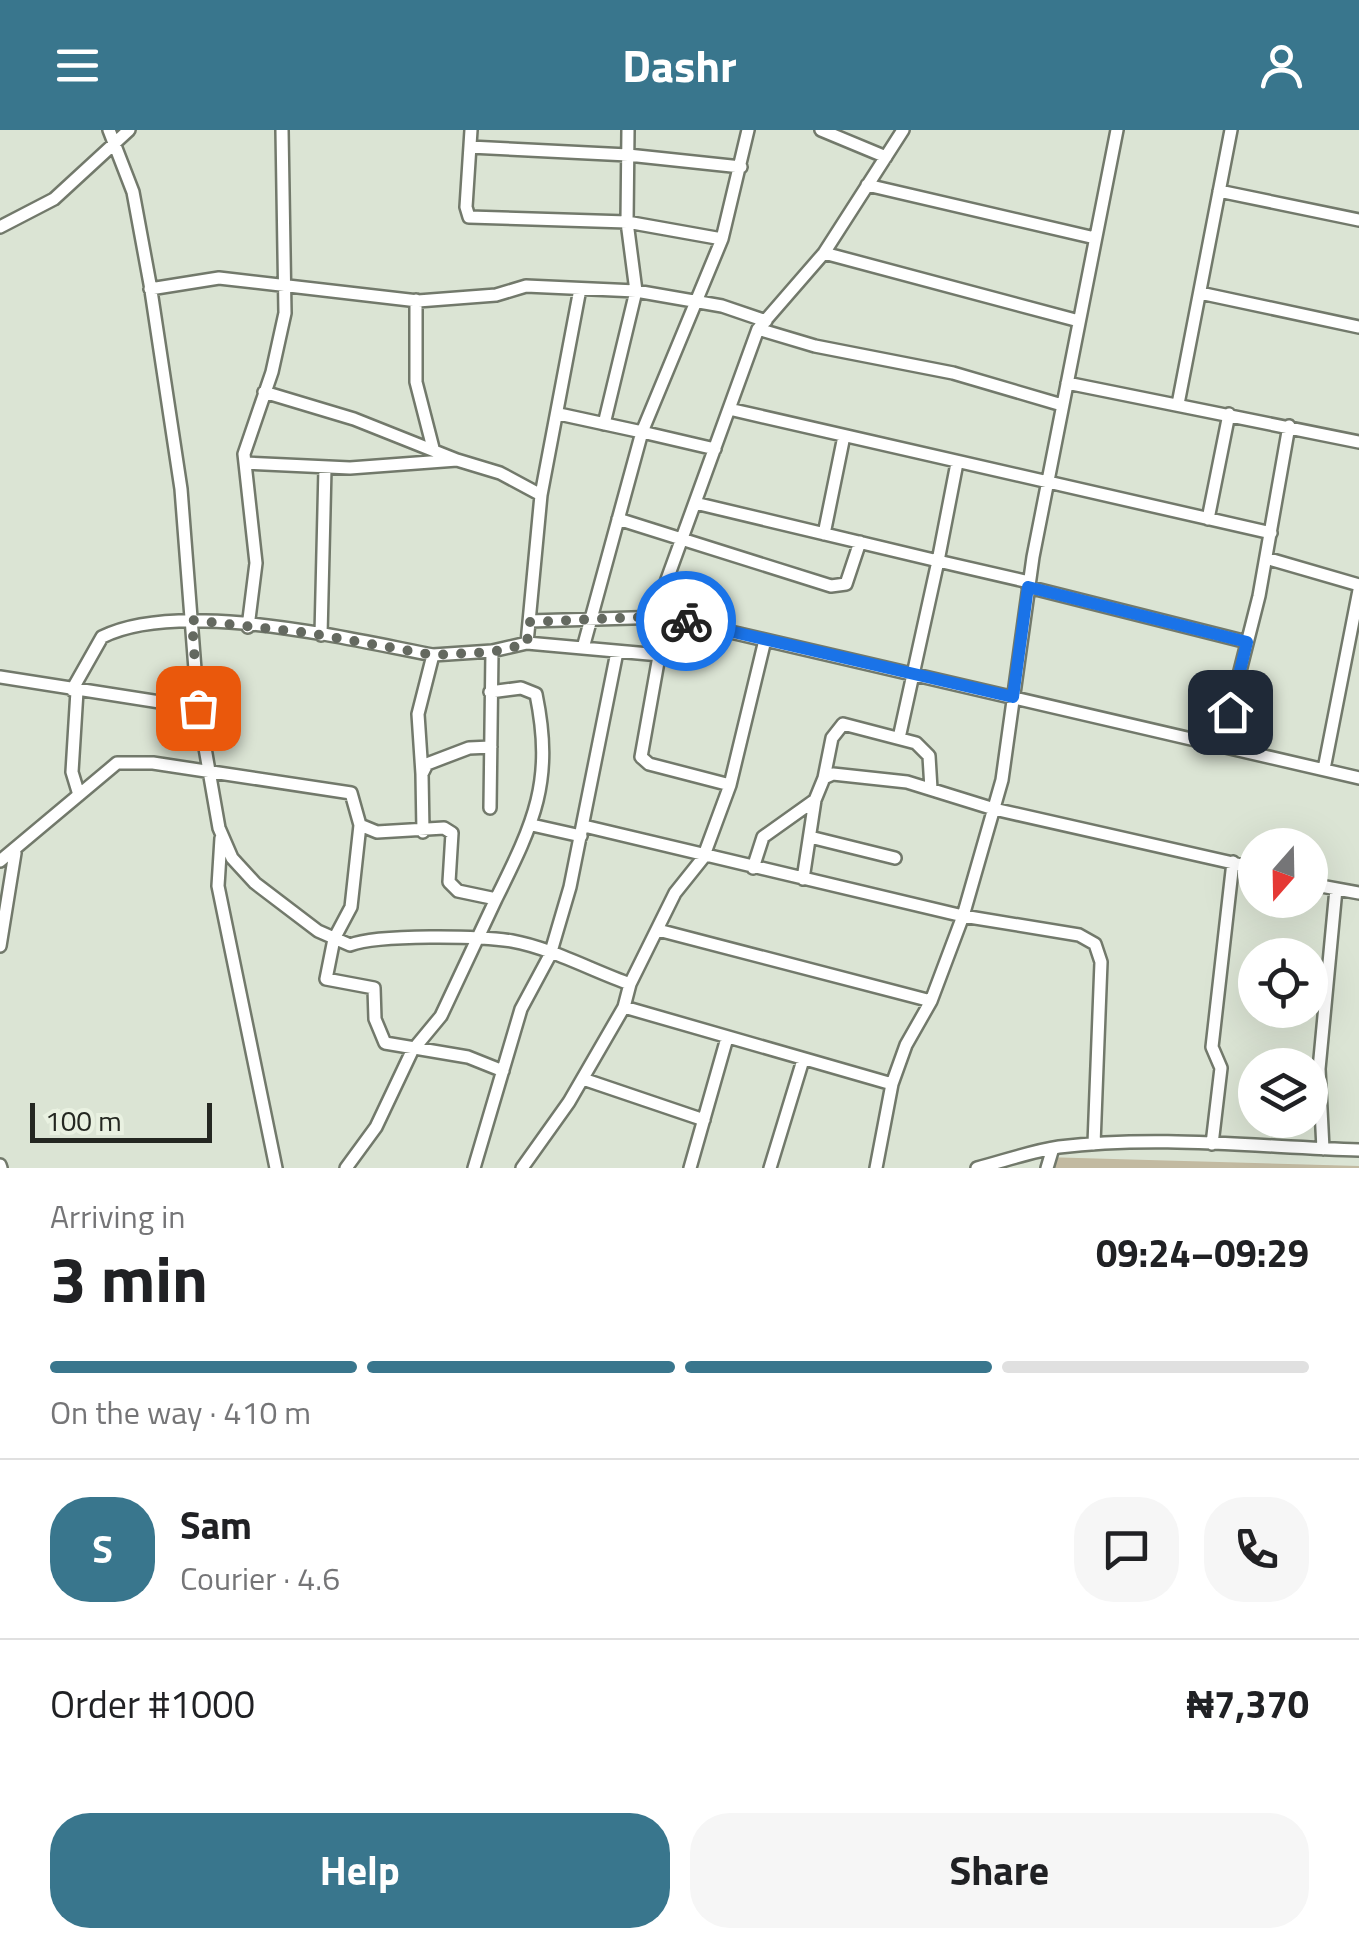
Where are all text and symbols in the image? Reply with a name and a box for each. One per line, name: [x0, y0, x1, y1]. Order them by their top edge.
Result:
text: Dashr: [622, 31, 737, 99]
icon: menu: [50, 38, 105, 93]
icon: person: [1254, 38, 1309, 93]
courier: [636, 571, 736, 671]
icon: bike: [659, 594, 714, 649]
pin: [156, 666, 241, 751]
pin: [1188, 670, 1273, 755]
icon: bag: [171, 681, 226, 736]
icon: home: [1203, 685, 1258, 740]
north arrow: [1238, 828, 1328, 918]
map controls: [1238, 828, 1328, 1138]
button: locate: [1238, 938, 1328, 1028]
button: layers: [1238, 1048, 1328, 1138]
scale bar: [30, 1098, 212, 1143]
text: 100 m: [45, 1099, 122, 1142]
text: Arriving in: [50, 1192, 186, 1240]
text: 09:24–09:29: [1096, 1224, 1309, 1282]
text: 3 min: [50, 1228, 208, 1327]
text: On the way · 410 m: [50, 1388, 311, 1436]
text: Sam: [180, 1496, 252, 1554]
button: chat: [1074, 1497, 1179, 1602]
button: phone: [1204, 1497, 1309, 1602]
text: S: [92, 1520, 113, 1578]
text: Courier · 4.6: [180, 1554, 340, 1602]
text: Order #1000: [50, 1675, 255, 1733]
text: ₦7,370: [1186, 1675, 1309, 1733]
button: Help: [50, 1813, 670, 1928]
button: Share: [690, 1813, 1309, 1928]

